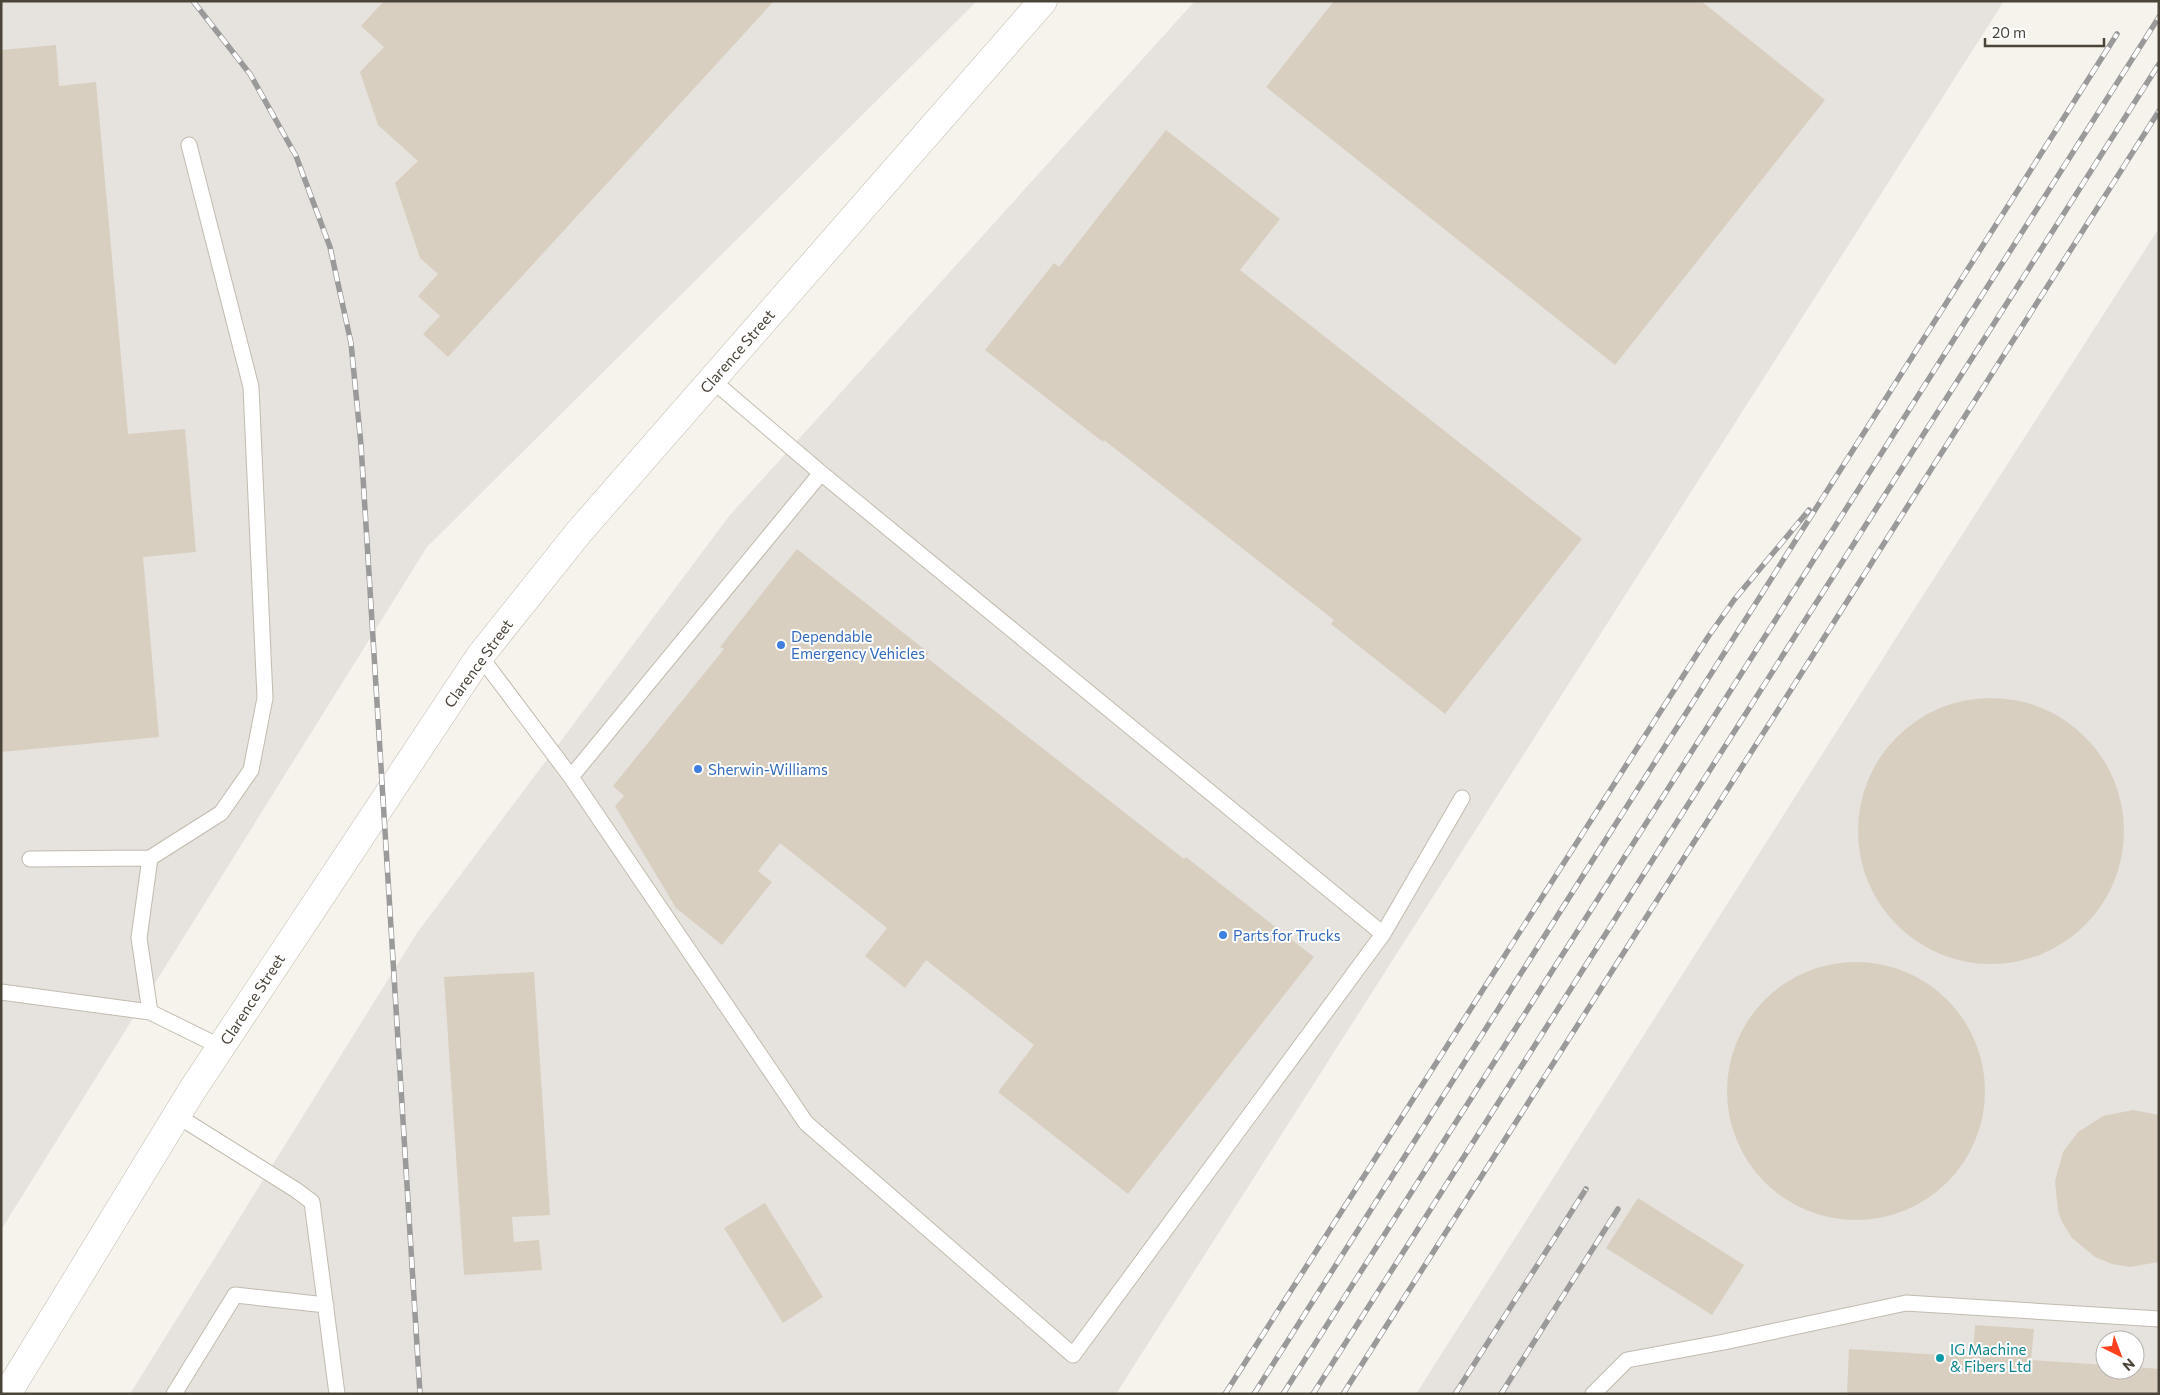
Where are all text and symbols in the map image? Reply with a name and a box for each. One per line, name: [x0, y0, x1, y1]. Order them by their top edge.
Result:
scale bar: [1985, 15, 2104, 47]
text: 20 m: [1992, 23, 2026, 41]
street label: Clarence Street: [696, 306, 778, 396]
street label: Clarence Street: [440, 615, 516, 711]
place label: Dependable Emergency Vehicles: [791, 627, 925, 662]
marker: Dependable Emergency Vehicles: [775, 639, 787, 651]
place label: Sherwin-Williams: [708, 760, 828, 778]
marker: Sherwin-Williams: [692, 763, 704, 775]
place label: Parts for Trucks: [1233, 926, 1341, 944]
marker: Parts for Trucks: [1217, 929, 1229, 941]
street label: Clarence Street: [216, 950, 288, 1048]
north arrow: [2095, 1330, 2145, 1380]
place label: IG Machine & Fibers Ltd: [1950, 1340, 2031, 1375]
marker: IG Machine & Fibers Ltd: [1934, 1352, 1946, 1364]
text: N: [2119, 1355, 2139, 1375]

